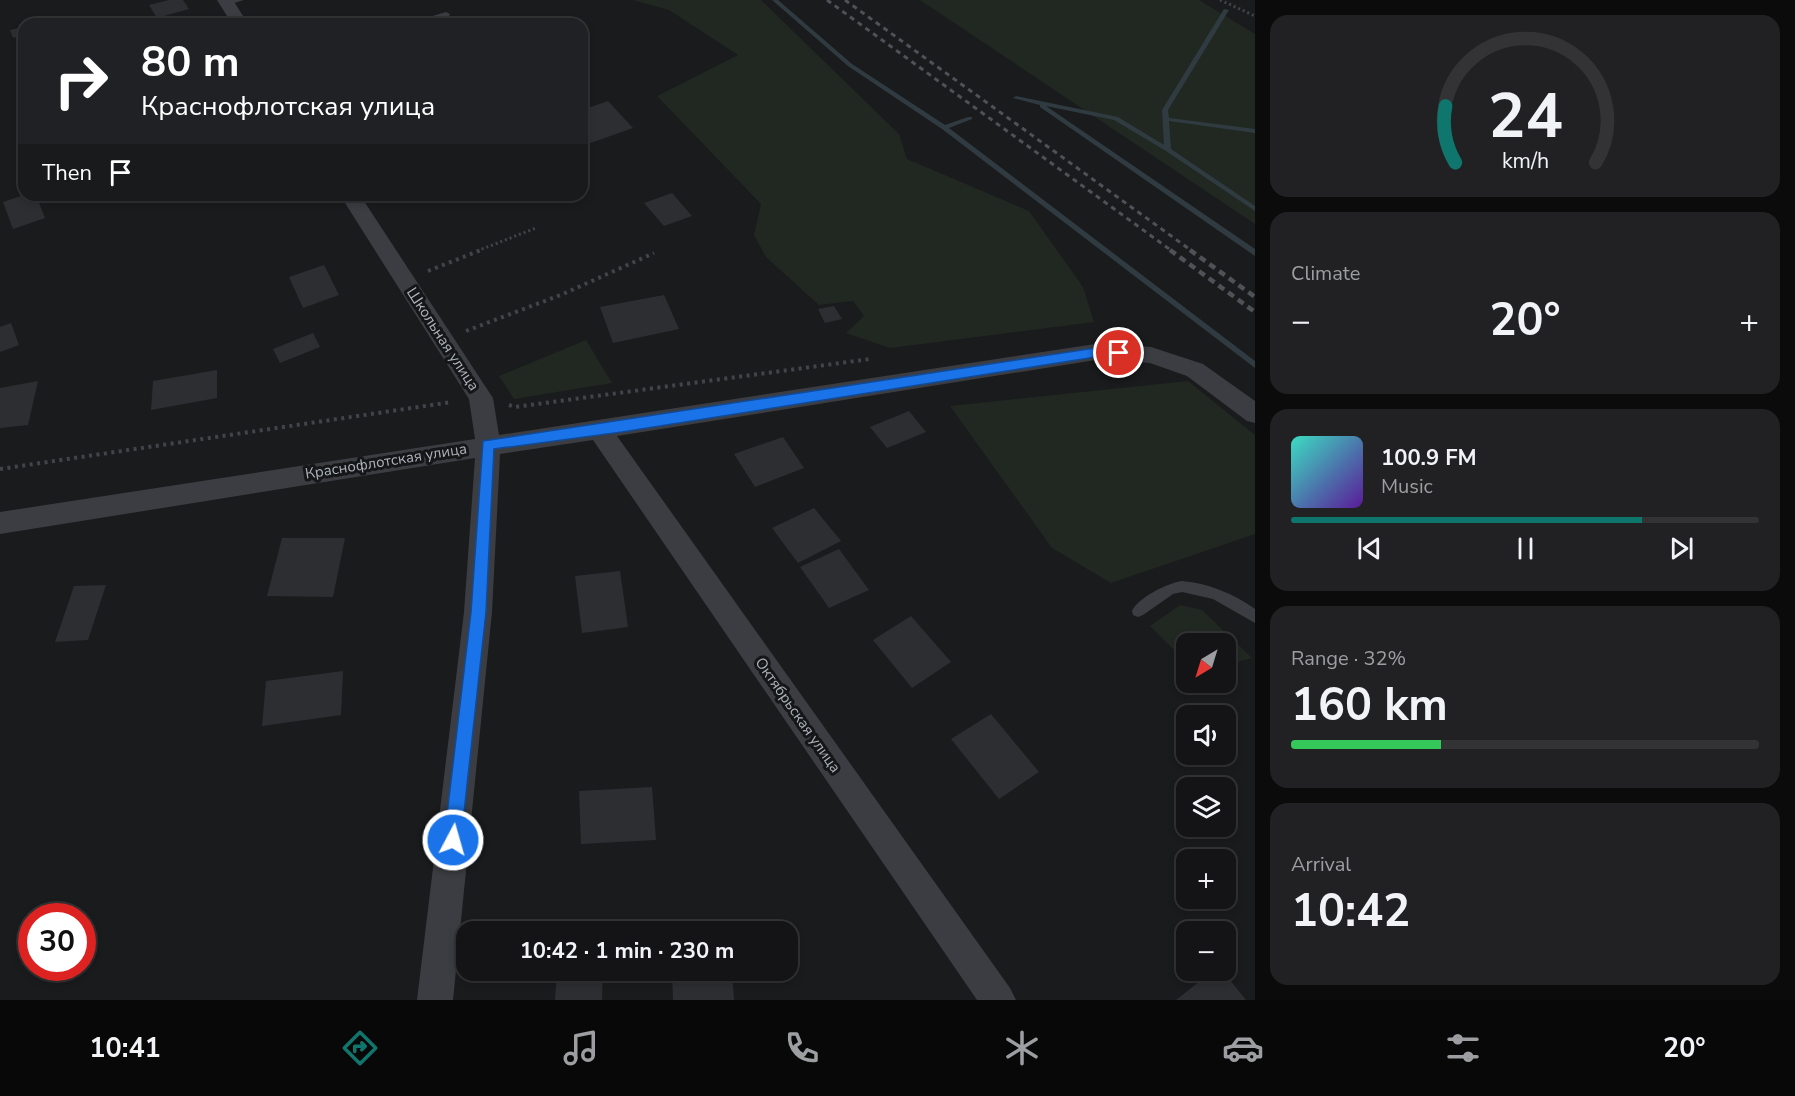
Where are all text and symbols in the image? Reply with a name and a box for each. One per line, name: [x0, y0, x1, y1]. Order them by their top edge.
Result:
text: 80 m: [141, 34, 240, 91]
icon: right: [42, 42, 120, 120]
text: 24: [1488, 74, 1562, 159]
text: Краснофлотская улица: [141, 88, 435, 125]
text: km/h: [1501, 146, 1549, 176]
icon: arrive: [104, 156, 137, 189]
text: Then: [42, 158, 92, 188]
text: Climate: [1291, 260, 1360, 287]
street label: Школьная улица: [402, 284, 484, 394]
text: 20°: [1489, 290, 1561, 351]
text: −: [1291, 299, 1311, 344]
text: +: [1739, 299, 1759, 344]
pin: [1093, 327, 1144, 378]
icon: arrive: [1102, 336, 1135, 369]
street label: Краснофлотская улица: [304, 438, 468, 484]
text: 100.9 FM: [1381, 443, 1477, 473]
text: Music: [1381, 473, 1433, 500]
icon: previous: [1353, 532, 1386, 565]
icon: pause: [1509, 532, 1542, 565]
icon: next: [1665, 532, 1698, 565]
north arrow: [1176, 633, 1236, 693]
map controls: [1176, 633, 1236, 981]
text: Range · 32%: [1291, 645, 1406, 672]
street label: Октябрьская улица: [751, 653, 845, 777]
text: 160 km: [1291, 675, 1448, 736]
button: sound: [1176, 705, 1236, 765]
button: layers: [1176, 777, 1236, 837]
position arrow: [421, 808, 485, 872]
button: +: [1176, 849, 1236, 909]
text: Arrival: [1291, 851, 1351, 878]
text: 10:42: [1291, 881, 1410, 942]
speed limit sign: 30: [18, 903, 96, 981]
button: −: [1176, 921, 1236, 981]
text: 10:42 · 1 min · 230 m: [520, 936, 734, 966]
icon: directions: [339, 1027, 381, 1069]
icon: music: [560, 1027, 602, 1069]
icon: phone: [781, 1027, 823, 1069]
icon: climate: [1001, 1027, 1043, 1069]
icon: car: [1222, 1027, 1264, 1069]
icon: filters: [1442, 1027, 1484, 1069]
text: 10:41: [89, 1030, 161, 1067]
text: 20°: [1663, 1030, 1706, 1067]

